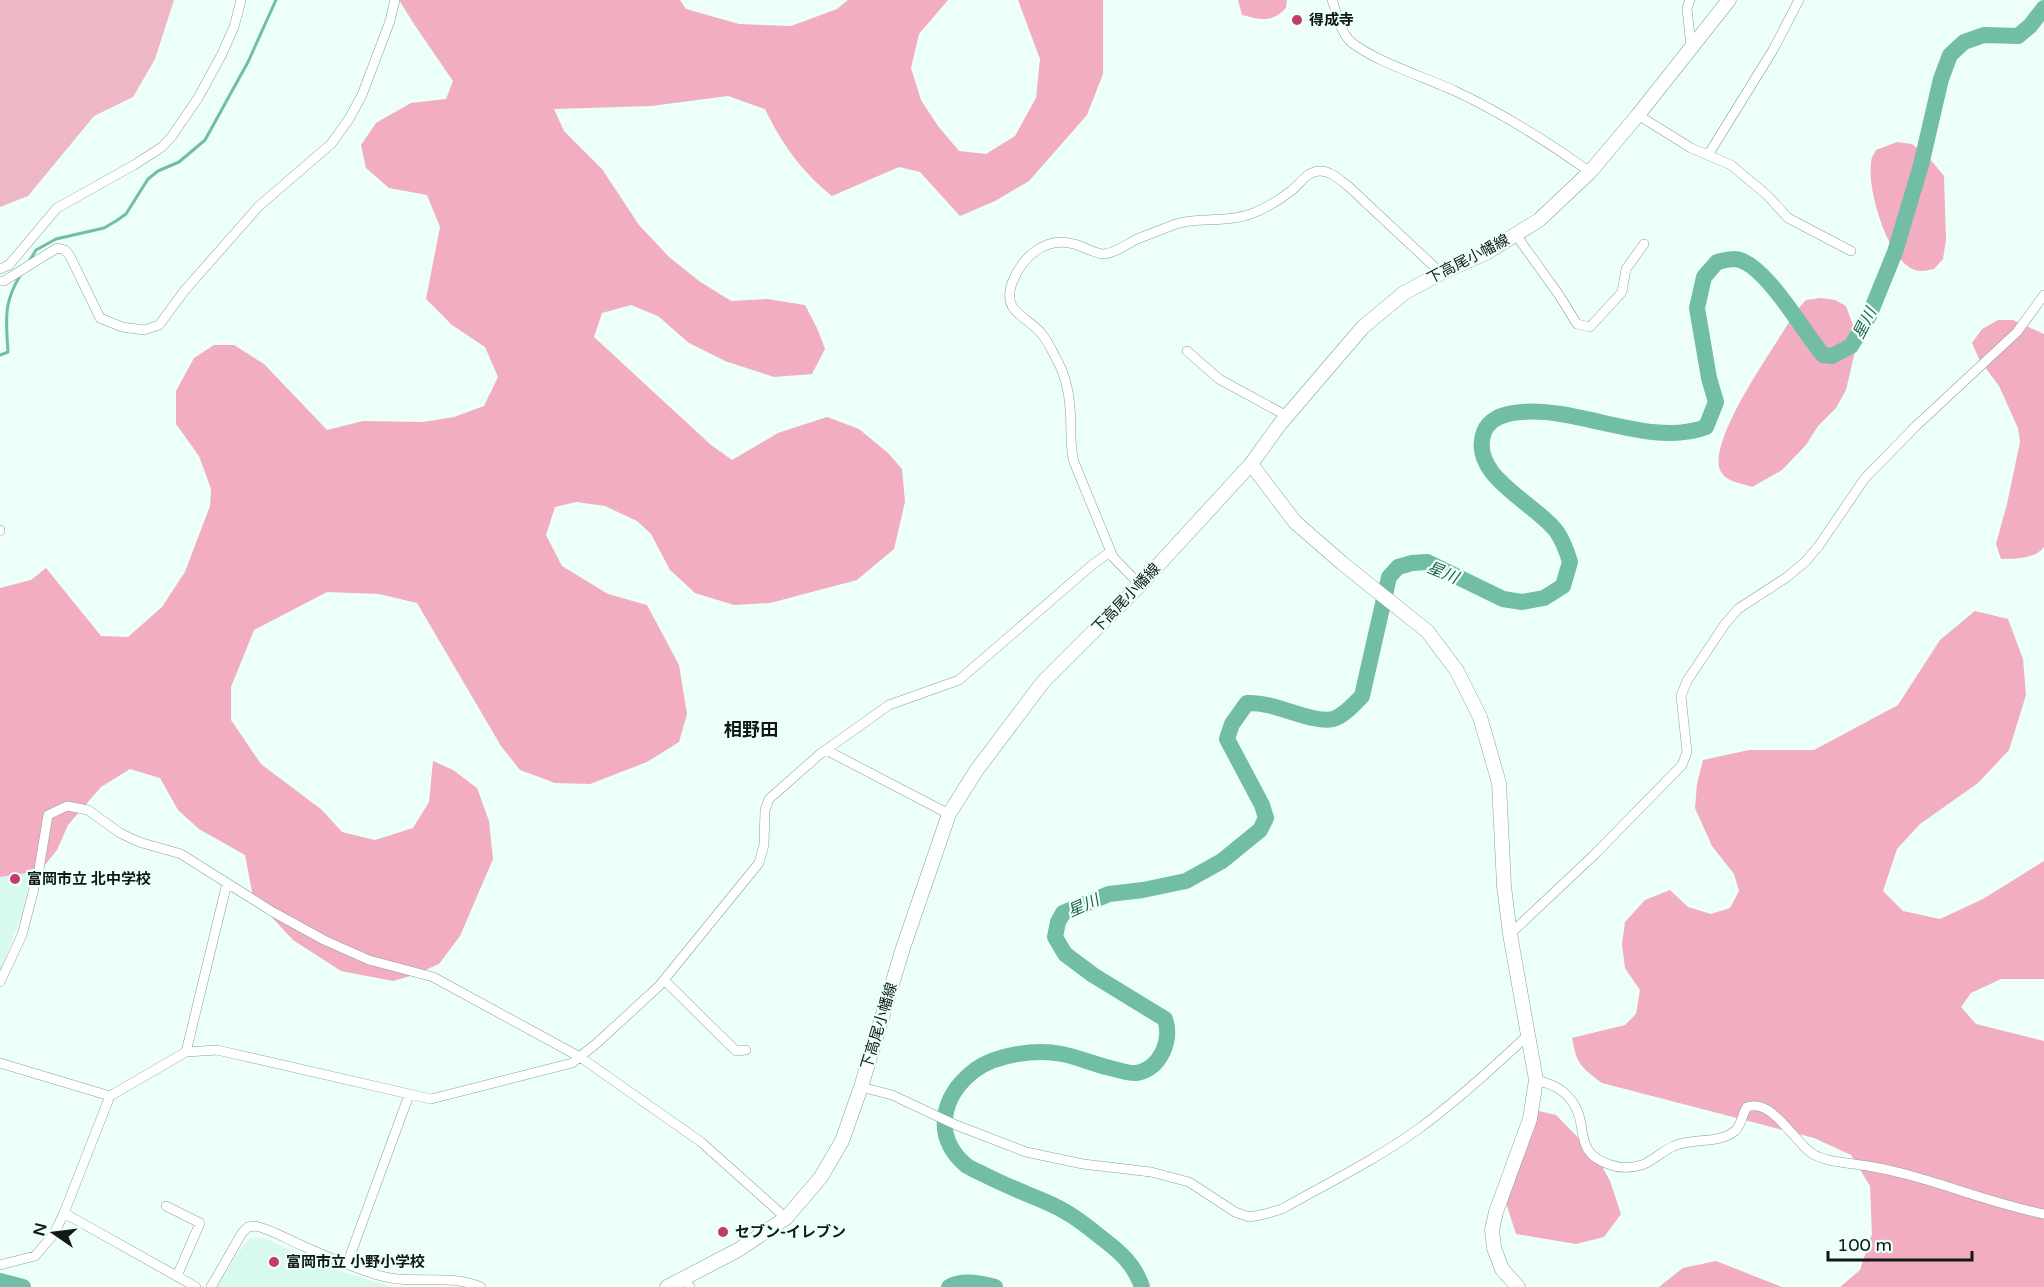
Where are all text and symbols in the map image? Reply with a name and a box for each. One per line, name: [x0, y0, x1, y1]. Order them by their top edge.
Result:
place label: 得成寺: [1309, 11, 1354, 29]
marker: 得成寺: [1290, 13, 1304, 27]
street label: 下高尾小幡線: [1424, 231, 1512, 287]
water label: 星川: [1849, 303, 1882, 342]
water label: 星川: [1424, 558, 1463, 589]
street label: 下高尾小幡線: [1088, 559, 1164, 637]
district label: 相野田: [724, 719, 778, 741]
place label: 富岡市立 北中学校: [27, 870, 151, 888]
marker: 富岡市立 北中学校: [8, 872, 22, 886]
water label: 星川: [1065, 889, 1104, 922]
street label: 下高尾小幡線: [857, 980, 901, 1072]
north arrow: [24, 1203, 84, 1263]
text: N: [29, 1221, 52, 1238]
place label: セブン-イレブン: [735, 1223, 846, 1241]
scale bar: [1828, 1224, 1972, 1262]
marker: セブン-イレブン: [716, 1225, 730, 1239]
text: 100 m: [1837, 1234, 1892, 1256]
place label: 富岡市立 小野小学校: [286, 1253, 425, 1271]
marker: 富岡市立 小野小学校: [267, 1255, 281, 1269]

